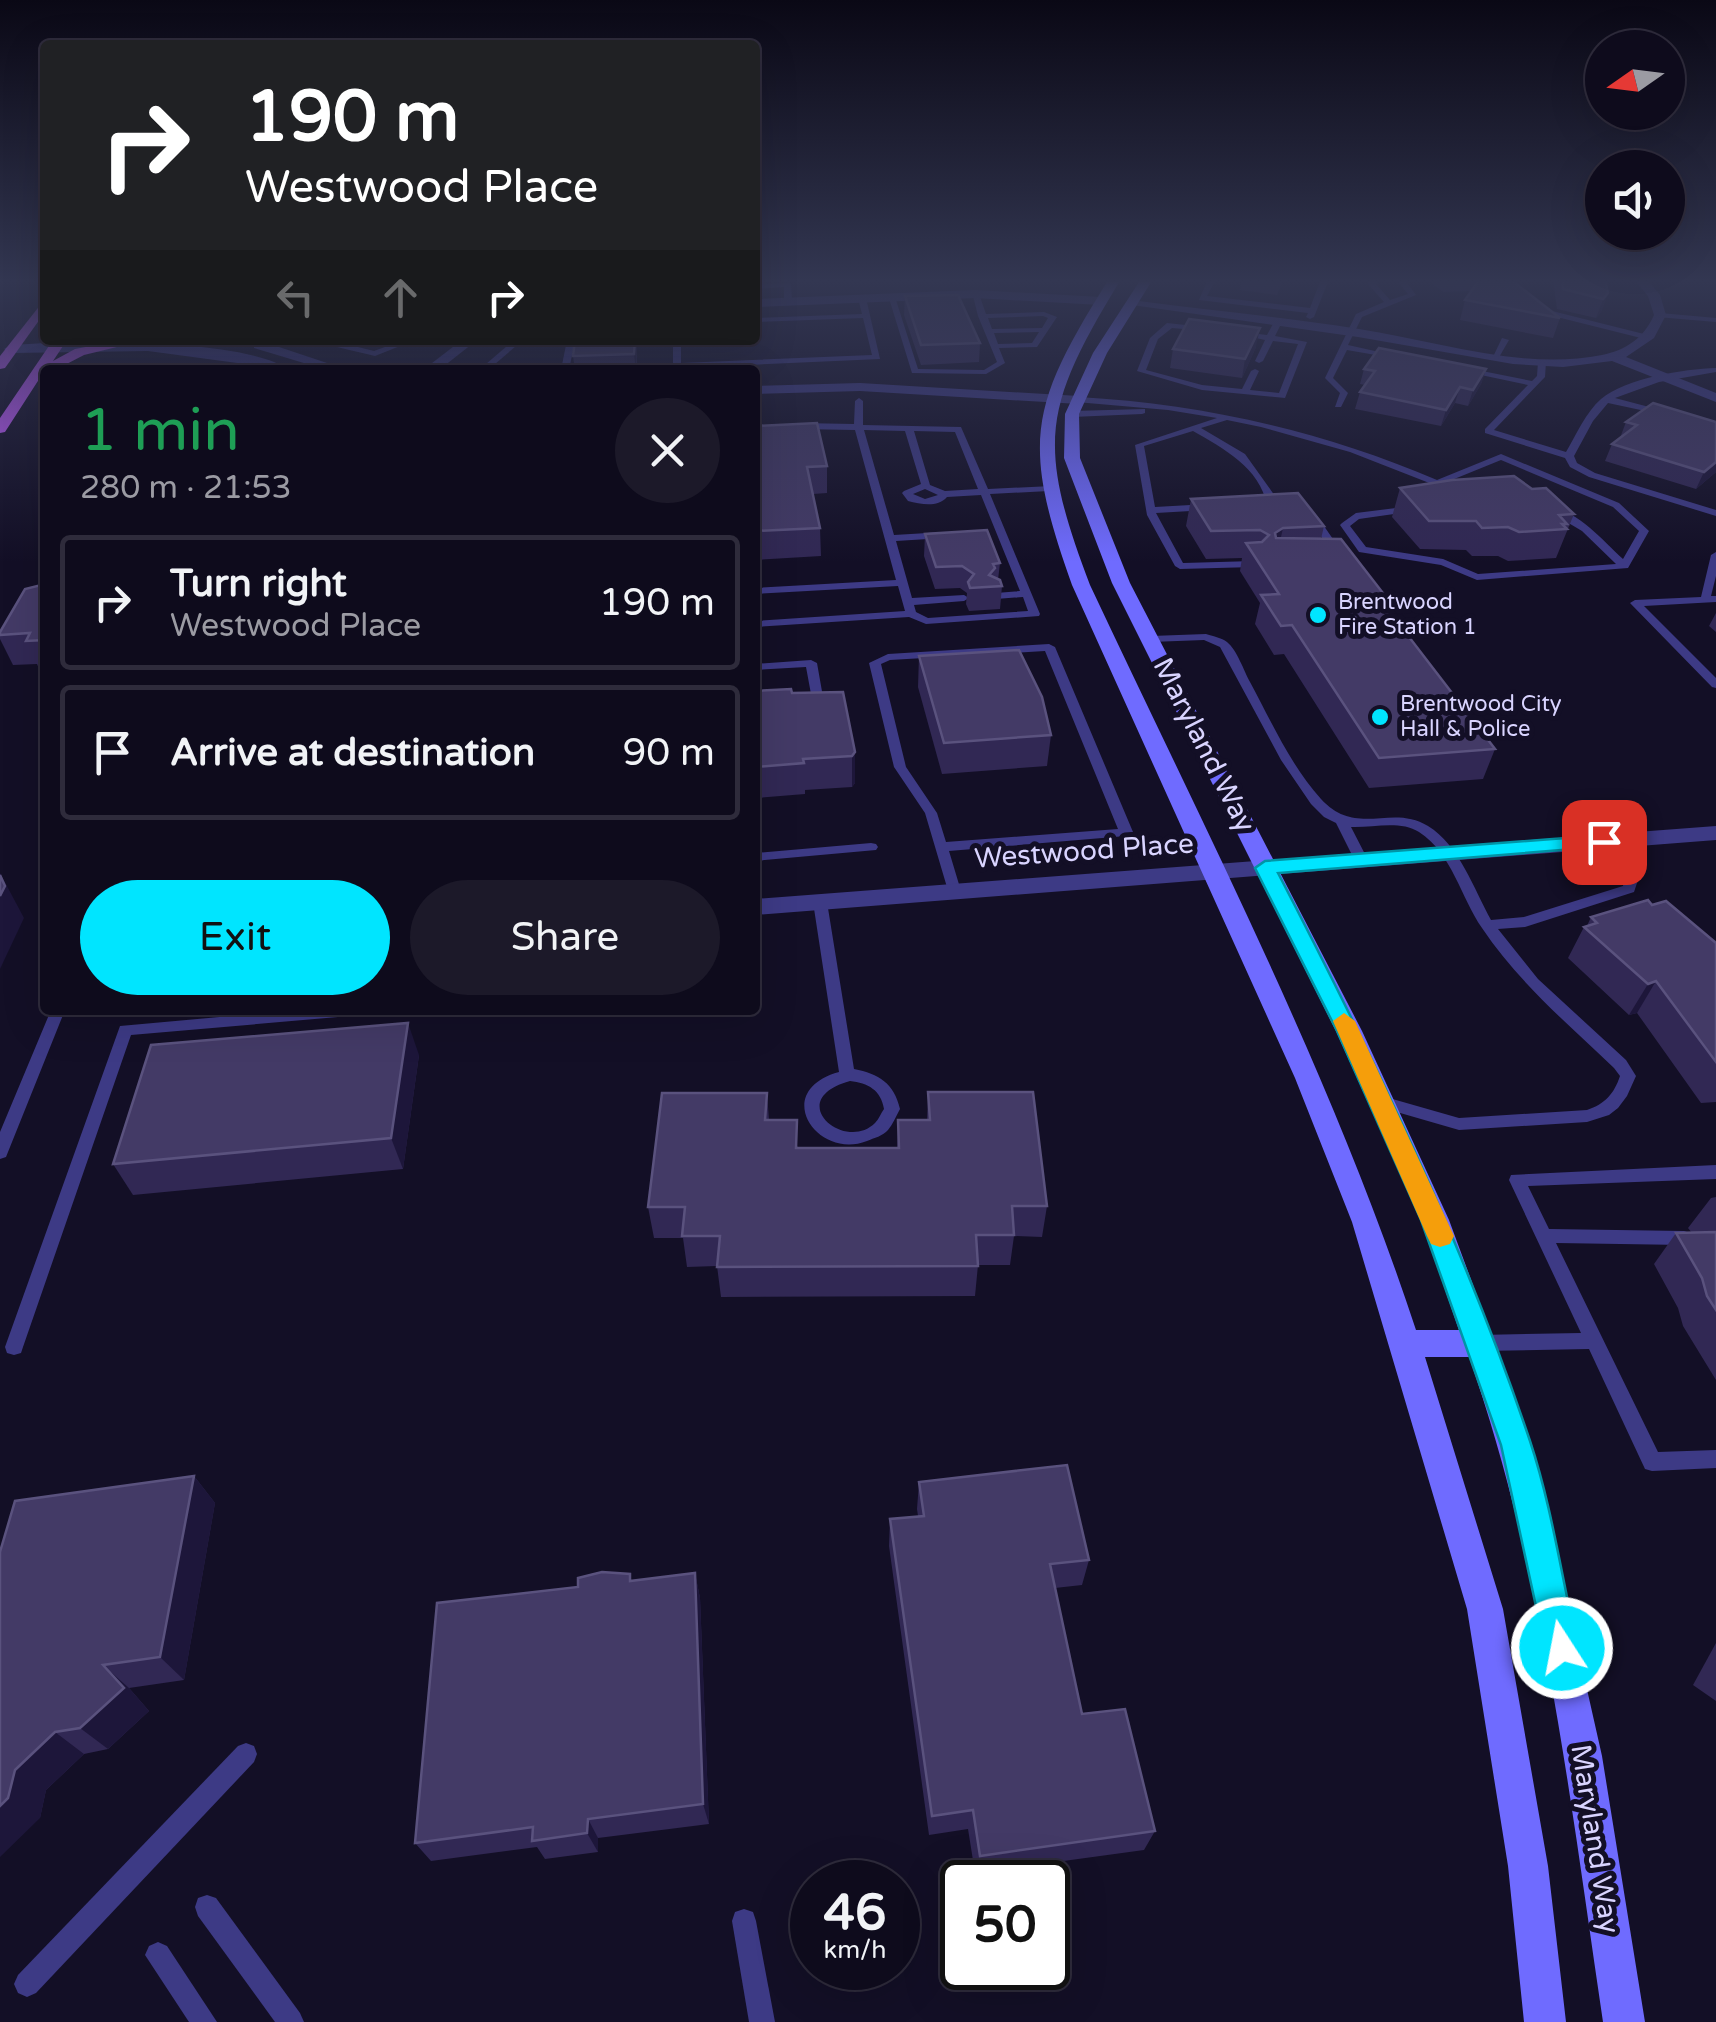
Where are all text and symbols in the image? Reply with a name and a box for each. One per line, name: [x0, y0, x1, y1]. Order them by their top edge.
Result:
north arrow: [1585, 30, 1685, 130]
map controls: [1585, 30, 1685, 250]
text: 190 m: [245, 76, 459, 160]
icon: right: [80, 80, 210, 210]
button: sound: [1585, 150, 1685, 250]
text: Westwood Place: [245, 161, 598, 215]
icon: left: [268, 270, 323, 325]
icon: ahead: [373, 270, 428, 325]
icon: right: [478, 270, 533, 325]
text: 1 min: [80, 395, 240, 467]
button: close: [615, 398, 720, 503]
text: 280 m · 21:53: [80, 469, 292, 507]
text: Turn right: [170, 561, 347, 607]
icon: right: [85, 575, 140, 630]
text: 190 m: [599, 580, 715, 626]
place label: Brentwood Fire Station 1: [1338, 589, 1477, 640]
marker: Brentwood Fire Station 1: [1307, 604, 1329, 626]
text: Westwood Place: [170, 607, 421, 645]
street label: Maryland Way: [1146, 652, 1262, 838]
place label: Brentwood City Hall & Police: [1400, 691, 1562, 742]
marker: Brentwood City Hall & Police: [1369, 706, 1391, 728]
icon: arrive: [85, 725, 140, 780]
text: Arrive at destination: [170, 730, 535, 776]
text: 90 m: [623, 730, 715, 776]
pin: [1562, 800, 1647, 885]
icon: arrive: [1577, 815, 1632, 870]
street label: Westwood Place: [973, 826, 1195, 876]
button: Exit: [80, 880, 390, 995]
button: Share: [410, 880, 720, 995]
position arrow: [1510, 1596, 1614, 1700]
street label: Maryland Way: [1563, 1742, 1627, 1936]
speed limit sign: 50: [940, 1860, 1070, 1990]
text: 46: [824, 1883, 886, 1943]
text: km/h: [824, 1935, 886, 1965]

